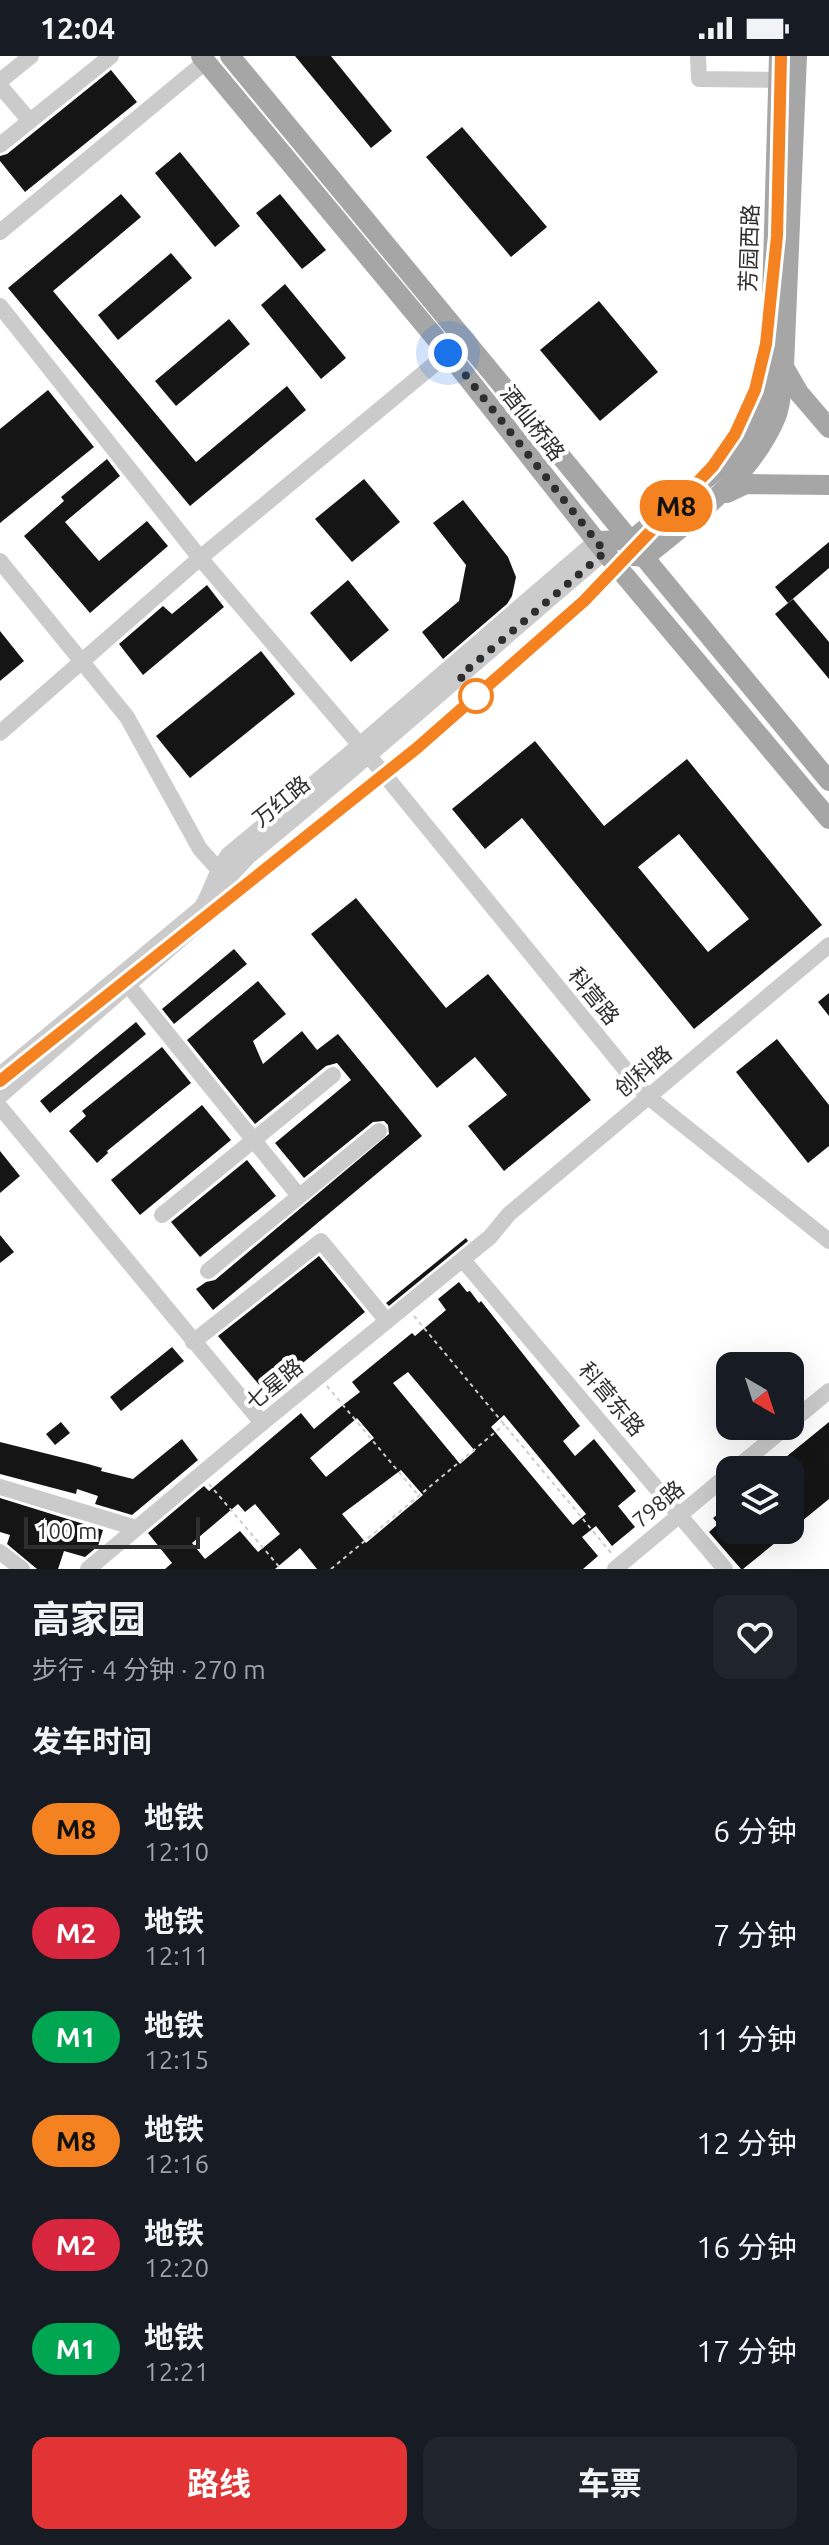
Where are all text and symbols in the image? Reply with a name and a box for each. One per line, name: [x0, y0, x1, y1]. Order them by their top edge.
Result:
text: 12:04: [40, 11, 115, 45]
street label: 芳园西路: [734, 204, 763, 292]
your location: [428, 333, 468, 373]
street label: 酒仙桥路: [496, 380, 570, 465]
line badge: M8: [640, 480, 712, 532]
text: M8: [656, 490, 696, 521]
unlabelled marker: [459, 679, 493, 713]
street label: 万红路: [247, 770, 314, 831]
street label: 科营路: [564, 962, 625, 1029]
street label: 创科路: [609, 1040, 676, 1101]
north arrow: [716, 1352, 804, 1440]
map controls: [716, 1352, 804, 1544]
street label: 七星路: [240, 1353, 307, 1414]
street label: 科营东路: [575, 1357, 650, 1440]
button: layers: [716, 1456, 804, 1544]
street label: 798路: [627, 1475, 688, 1532]
scale bar: [24, 1513, 200, 1549]
text: 100 m: [36, 1518, 97, 1543]
button: heart: [713, 1595, 797, 1679]
text: 高家园: [32, 1598, 146, 1640]
text: 步行 · 4 分钟 · 270 m: [32, 1655, 266, 1684]
text: 发车时间: [32, 1724, 152, 1758]
text: 地铁: [144, 1800, 204, 1834]
text: M8: [56, 1813, 96, 1844]
text: 6 分钟: [713, 1814, 797, 1848]
text: 12:10: [144, 1837, 209, 1866]
text: 地铁: [144, 1904, 204, 1938]
text: M2: [56, 1917, 96, 1948]
text: 7 分钟: [713, 1918, 797, 1952]
text: 12:11: [144, 1941, 209, 1970]
text: 地铁: [144, 2008, 204, 2042]
text: M1: [56, 2021, 96, 2052]
text: 11 分钟: [696, 2022, 797, 2056]
text: 12:15: [144, 2045, 209, 2074]
text: 地铁: [144, 2112, 204, 2146]
text: M8: [56, 2125, 96, 2156]
text: 12 分钟: [696, 2126, 797, 2160]
text: 12:16: [144, 2149, 209, 2178]
text: 地铁: [144, 2216, 204, 2250]
text: M2: [56, 2229, 96, 2260]
text: 16 分钟: [696, 2230, 797, 2264]
text: 12:20: [144, 2253, 209, 2282]
text: 地铁: [144, 2320, 204, 2354]
text: M1: [56, 2333, 96, 2364]
text: 17 分钟: [696, 2334, 797, 2368]
text: 12:21: [144, 2357, 209, 2386]
button: 路线: [32, 2437, 407, 2529]
button: 车票: [423, 2437, 797, 2529]

